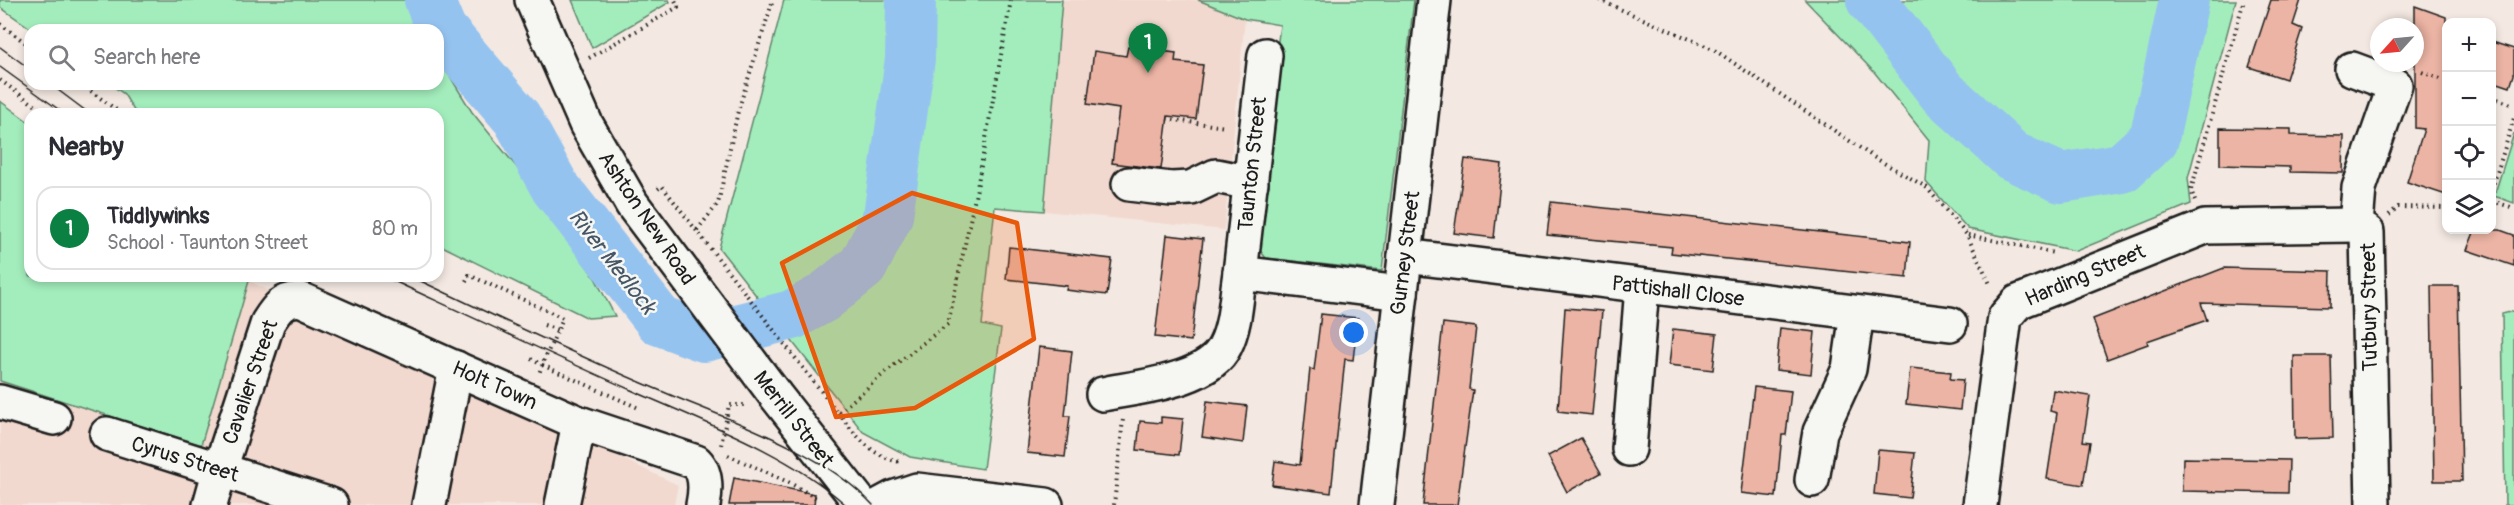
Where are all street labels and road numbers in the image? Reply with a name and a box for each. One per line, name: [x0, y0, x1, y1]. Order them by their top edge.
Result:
street label: Taunton Street: [1232, 95, 1273, 233]
street label: Ashton New Road: [592, 146, 701, 290]
street label: Gurney Street: [1384, 189, 1427, 317]
street label: Harding Street: [2021, 238, 2150, 313]
street label: Tutbury Street: [2355, 242, 2384, 372]
street label: Pattishall Close: [1610, 270, 1746, 313]
street label: Cavalier Street: [217, 316, 285, 448]
street label: Holt Town: [448, 355, 542, 416]
street label: Merrill Street: [747, 365, 840, 474]
street label: Cyrus Street: [128, 430, 242, 489]

